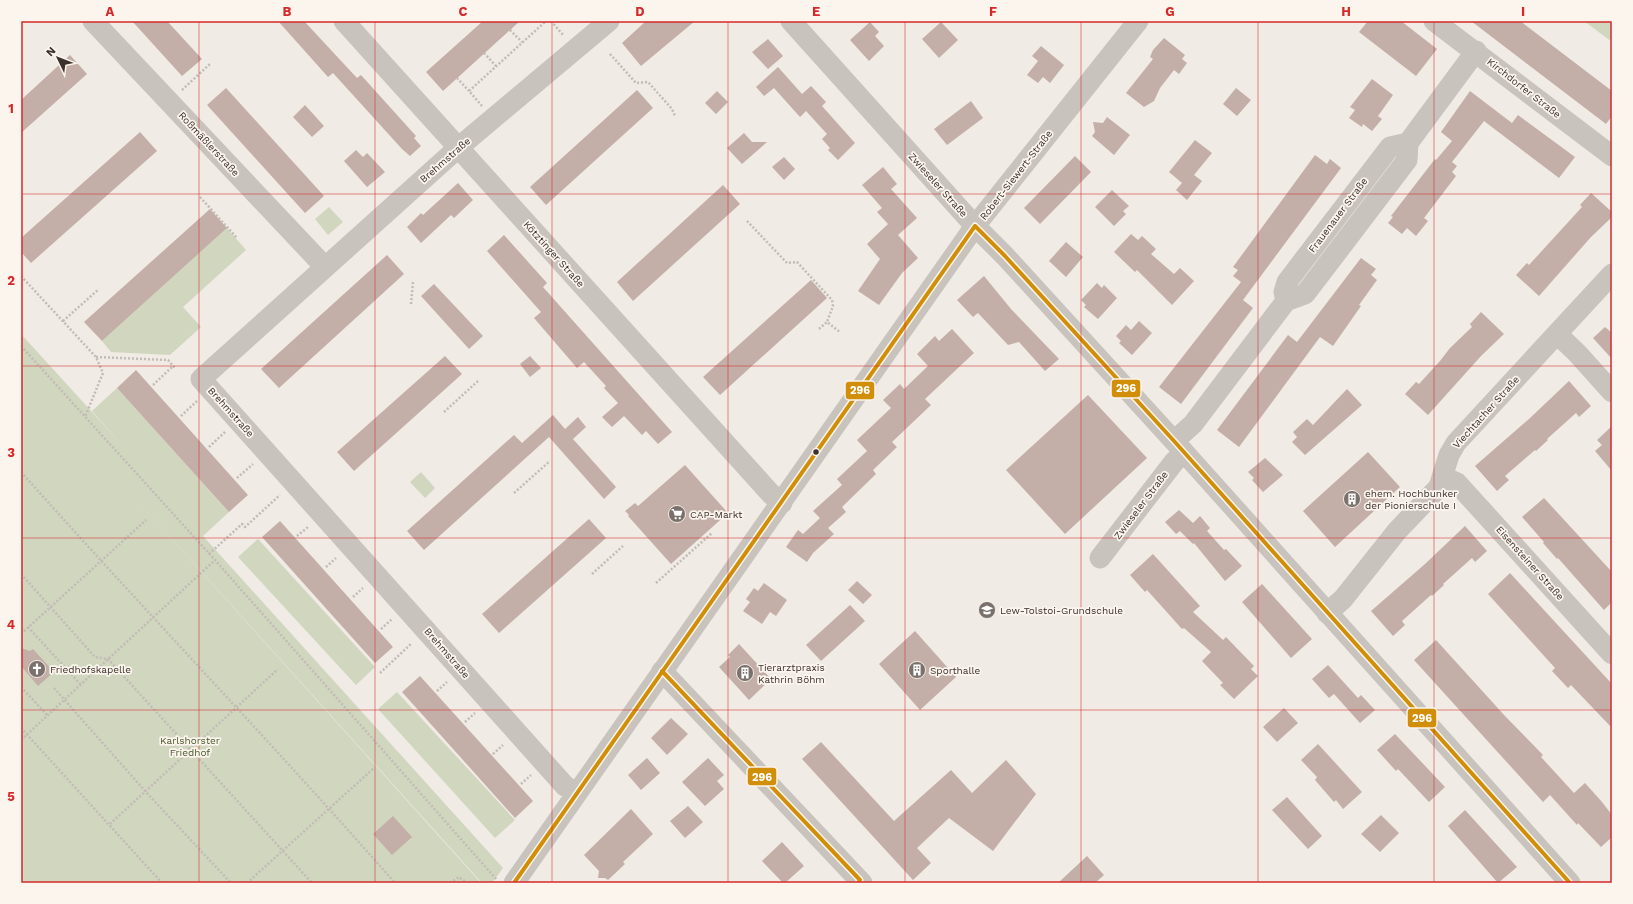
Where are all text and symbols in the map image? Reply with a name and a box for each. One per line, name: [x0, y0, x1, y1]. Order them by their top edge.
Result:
text: A: [106, 4, 115, 19]
text: B: [283, 4, 292, 19]
text: C: [459, 4, 468, 19]
text: D: [635, 4, 645, 19]
text: E: [812, 4, 820, 19]
text: F: [989, 4, 997, 19]
text: G: [1165, 4, 1175, 19]
text: H: [1341, 4, 1351, 19]
text: I: [1521, 4, 1525, 19]
north arrow: [38, 38, 78, 78]
text: N: [44, 44, 59, 59]
street label: Kirchdorfer Straße: [1485, 56, 1563, 120]
text: 1: [8, 101, 14, 116]
street label: Roßmäßlerstraße: [176, 110, 242, 179]
street label: Robert-Siewert-Straße: [978, 128, 1055, 222]
street label: Brehmstraße: [418, 135, 473, 185]
street label: Zwieseler Straße: [906, 151, 970, 219]
street label: Frauenauer Straße: [1306, 175, 1370, 254]
street label: Kötztinger Straße: [521, 219, 587, 289]
text: 2: [7, 273, 15, 288]
street label: Viechtacher Straße: [1451, 373, 1521, 450]
line badge: 296: [1111, 379, 1141, 398]
line badge: 296: [845, 381, 875, 400]
text: 296: [1116, 382, 1136, 395]
text: 296: [850, 384, 870, 397]
street label: Brehmstraße: [206, 385, 256, 439]
text: 3: [7, 445, 15, 460]
unlabelled marker: [811, 447, 821, 457]
street label: Zwieseler Straße: [1112, 469, 1170, 541]
place label: ehem. Hochbunker der Pionierschule I: [1365, 488, 1457, 511]
building icon: ehem. Hochbunker der Pionierschule I: [1342, 489, 1362, 509]
supermarket icon: CAP-Markt: [667, 504, 687, 524]
place label: CAP-Markt: [690, 509, 743, 520]
street label: Eisensteiner Straße: [1494, 524, 1566, 602]
school or university icon: Lew-Tolstoi-Grundschule: [977, 600, 997, 620]
place label: Lew-Tolstoi-Grundschule: [1000, 605, 1123, 616]
text: 4: [7, 617, 16, 632]
street label: Brehmstraße: [422, 626, 472, 681]
church icon: Friedhofskapelle: [27, 659, 47, 679]
building icon: Sporthalle: [907, 660, 927, 680]
place label: Tierarztpraxis Kathrin Böhm: [758, 662, 825, 685]
building icon: Tierarztpraxis Kathrin Böhm: [735, 663, 755, 683]
place label: Friedhofskapelle: [50, 664, 131, 675]
place label: Sporthalle: [930, 665, 981, 676]
line badge: 296: [1407, 708, 1437, 728]
text: 296: [1412, 712, 1432, 725]
park label: Karlshorster Friedhof: [160, 735, 220, 758]
line badge: 296: [747, 767, 777, 786]
text: 296: [752, 771, 772, 784]
text: 5: [7, 789, 15, 804]

